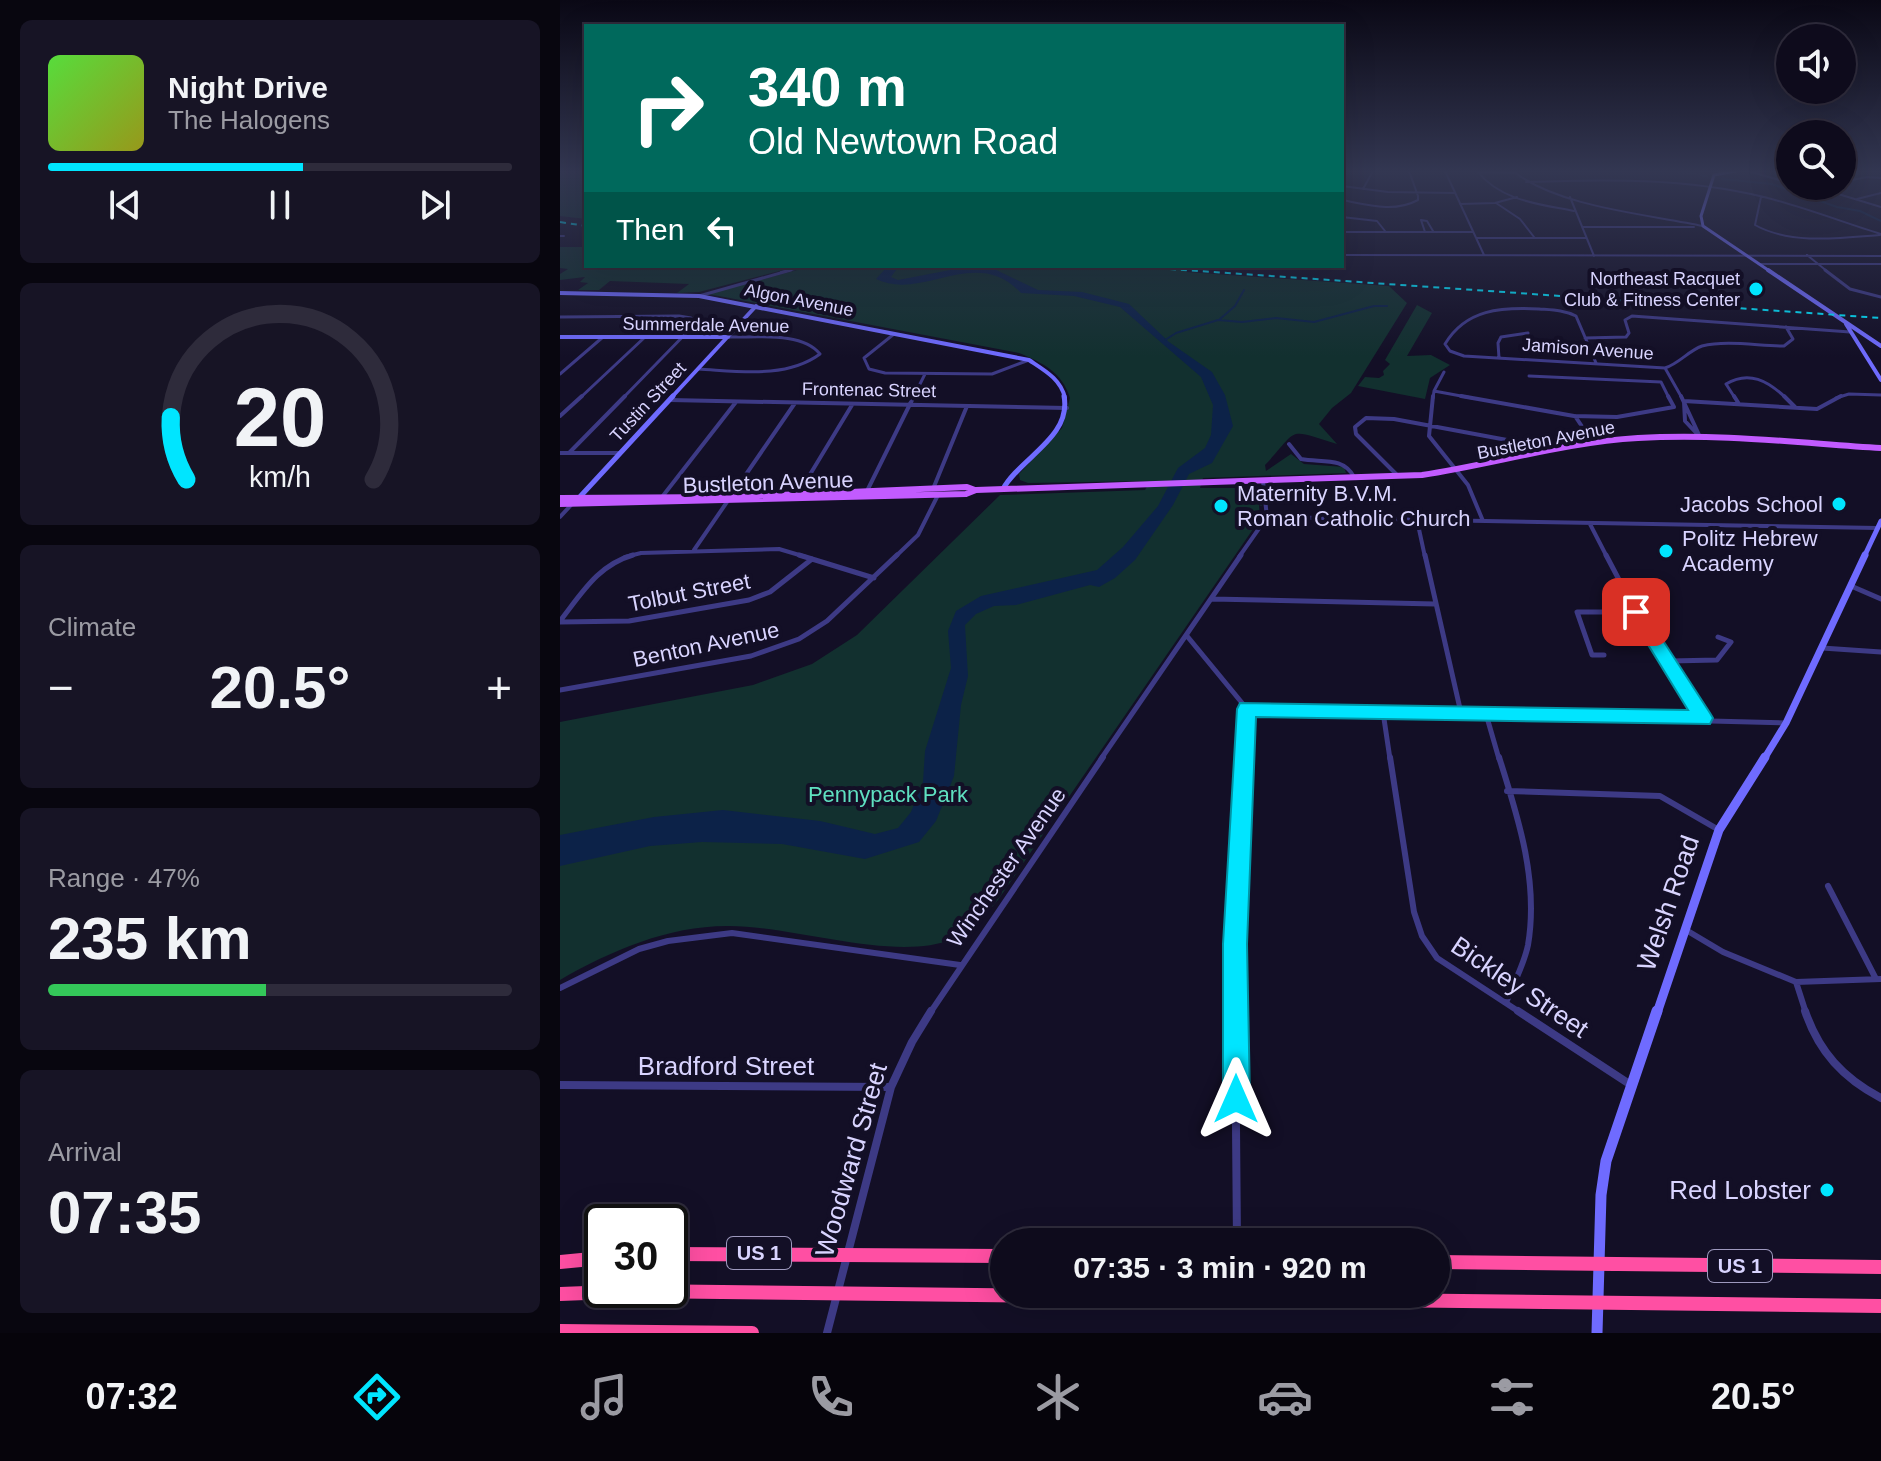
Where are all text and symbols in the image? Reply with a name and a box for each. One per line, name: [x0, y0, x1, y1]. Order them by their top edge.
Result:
map controls: [1776, 24, 1856, 200]
button: sound: [1776, 24, 1856, 104]
text: 340 m: [748, 55, 907, 118]
icon: right: [616, 56, 720, 160]
text: Night Drive: [168, 71, 328, 104]
text: The Halogens: [168, 105, 330, 135]
button: search: [1776, 120, 1856, 200]
text: Old Newtown Road: [748, 121, 1058, 162]
icon: previous: [103, 183, 147, 227]
icon: pause: [258, 183, 302, 227]
icon: next: [413, 183, 457, 227]
icon: left: [700, 208, 744, 252]
text: Then: [616, 213, 684, 246]
place label: Northeast Racquet Club & Fitness Center: [1564, 269, 1740, 310]
street label: Algon Avenue: [743, 280, 855, 320]
marker: Northeast Racquet Club & Fitness Center: [1747, 280, 1765, 298]
street label: Summerdale Avenue: [622, 314, 790, 336]
street label: Jamison Avenue: [1522, 334, 1654, 364]
street label: Tustin Street: [606, 358, 690, 446]
text: 20: [234, 370, 326, 463]
street label: Frontenac Street: [802, 379, 936, 401]
street label: Bustleton Avenue: [1475, 417, 1617, 463]
text: km/h: [249, 461, 311, 493]
street label: Bustleton Avenue: [682, 467, 854, 498]
place label: Maternity B.V.M. Roman Catholic Church: [1237, 481, 1471, 531]
place label: Jacobs School: [1680, 492, 1823, 517]
marker: Jacobs School: [1830, 495, 1848, 513]
marker: Maternity B.V.M. Roman Catholic Church: [1212, 497, 1230, 515]
place label: Politz Hebrew Academy: [1682, 526, 1818, 576]
marker: Politz Hebrew Academy: [1657, 542, 1675, 560]
street label: Tolbut Street: [626, 568, 752, 617]
pin: [1602, 578, 1670, 646]
icon: arrive: [1614, 590, 1658, 634]
text: Climate: [48, 612, 136, 642]
street label: Benton Avenue: [631, 617, 781, 672]
text: 20.5°: [210, 654, 350, 721]
text: −: [48, 663, 74, 712]
text: +: [486, 663, 512, 712]
park label: Pennypack Park: [808, 782, 969, 807]
street label: Winchester Avenue: [942, 783, 1071, 952]
street label: Welsh Road: [1631, 831, 1705, 975]
text: Range · 47%: [48, 863, 200, 893]
text: 235 km: [48, 905, 252, 972]
street label: Bickley Street: [1446, 930, 1595, 1044]
street label: Bradford Street: [638, 1051, 815, 1081]
position arrow: [1194, 1057, 1278, 1141]
street label: Woodward Street: [809, 1059, 893, 1260]
text: Arrival: [48, 1137, 122, 1167]
place label: Red Lobster: [1669, 1175, 1811, 1205]
text: 07:35: [48, 1179, 201, 1246]
marker: Red Lobster: [1818, 1181, 1836, 1199]
speed limit sign: 30: [584, 1204, 688, 1308]
road number: US 1: [727, 1237, 791, 1269]
road number: US 1: [1708, 1250, 1772, 1282]
text: 07:35 · 3 min · 920 m: [1073, 1251, 1367, 1284]
icon: directions: [349, 1369, 405, 1425]
icon: music: [576, 1369, 632, 1425]
icon: phone: [803, 1369, 859, 1425]
icon: climate: [1030, 1369, 1086, 1425]
icon: car: [1257, 1369, 1313, 1425]
icon: filters: [1484, 1369, 1540, 1425]
text: 07:32: [86, 1376, 178, 1417]
text: 20.5°: [1711, 1376, 1795, 1417]

